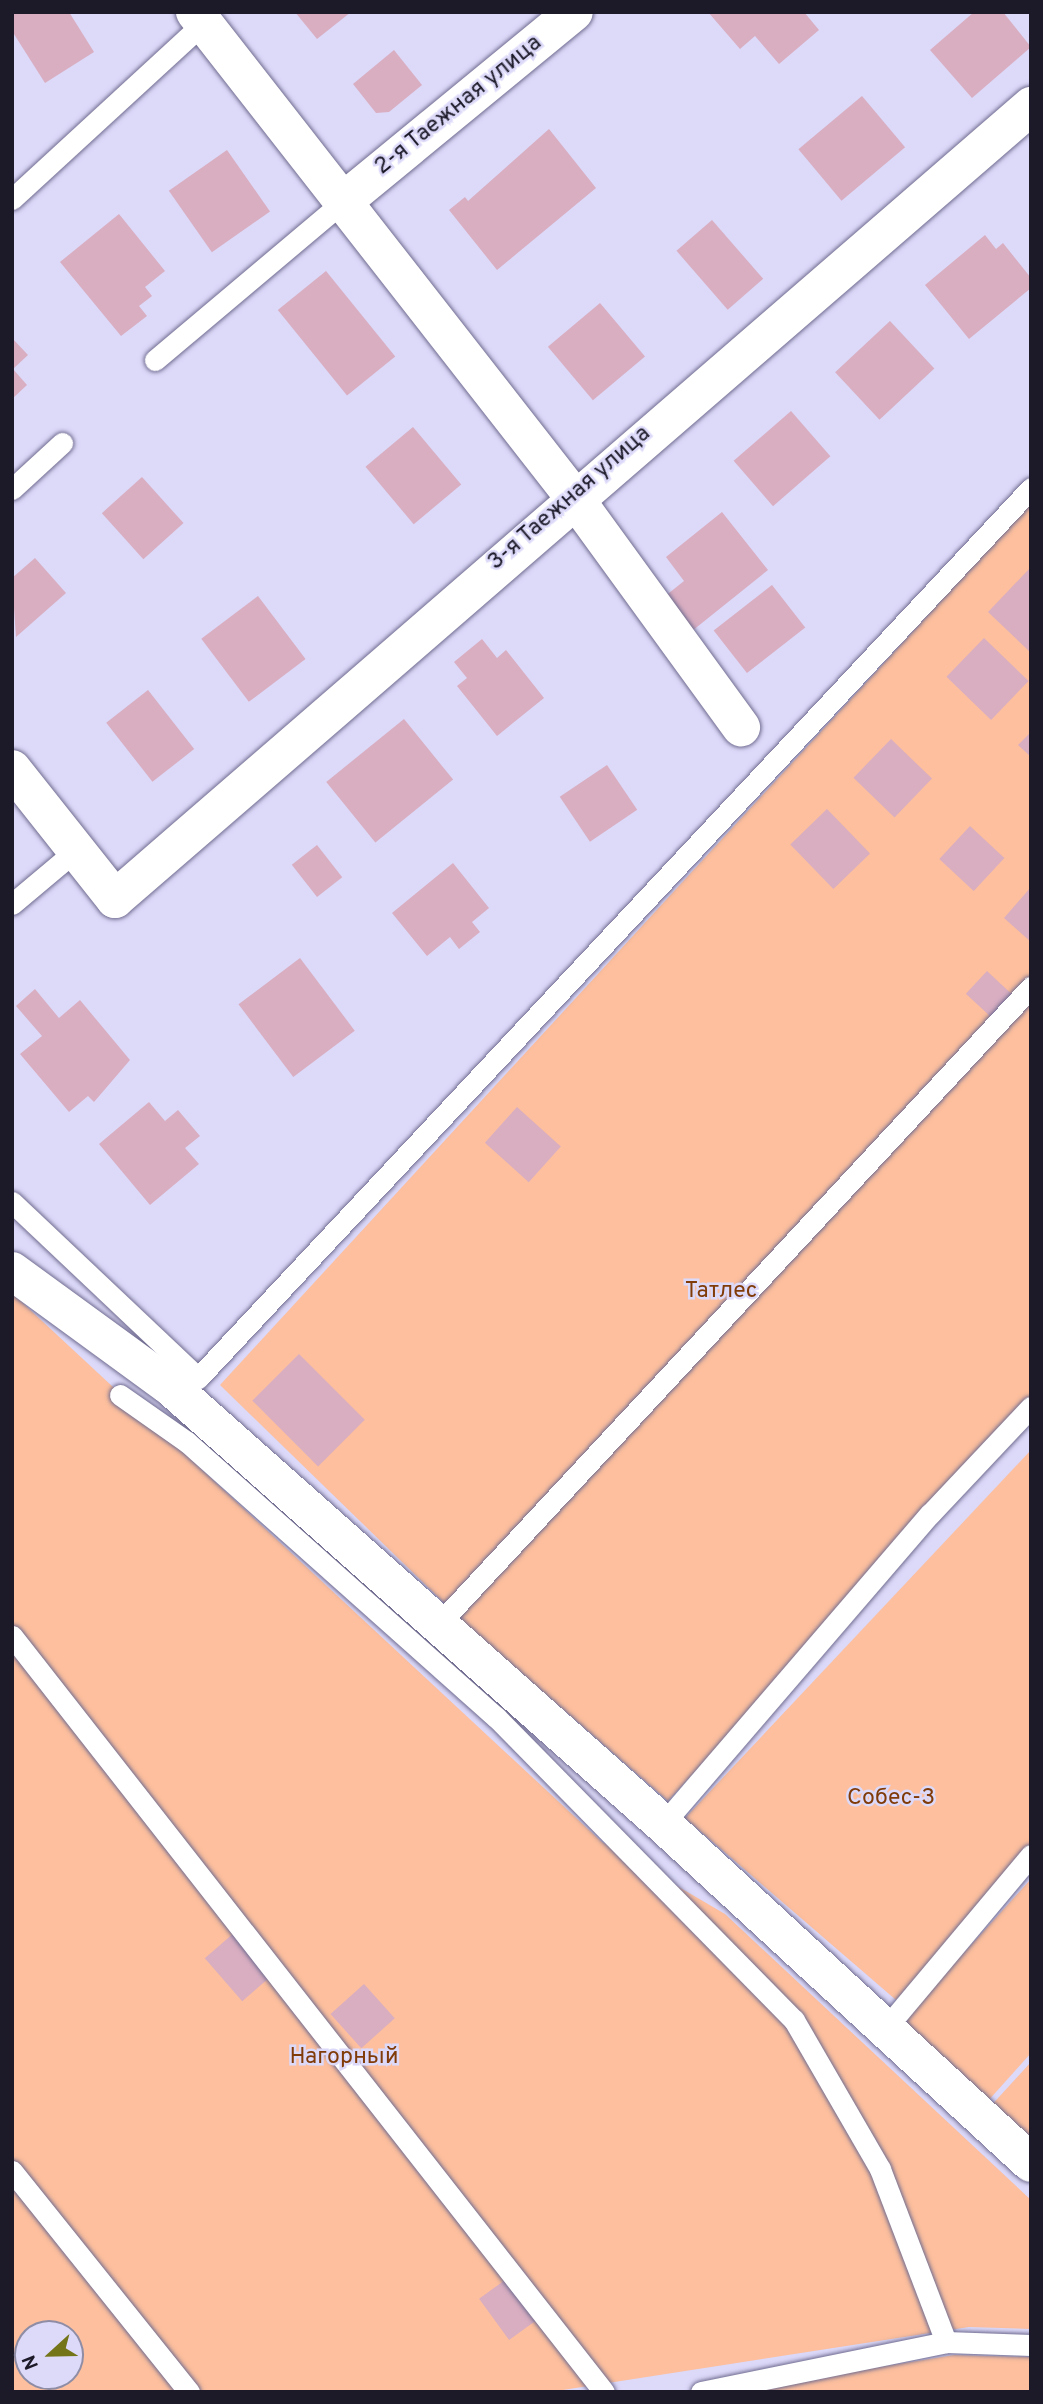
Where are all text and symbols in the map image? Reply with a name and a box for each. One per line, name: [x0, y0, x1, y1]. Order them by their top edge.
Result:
street label: 2-я Таежная улица: [370, 30, 548, 182]
street label: 3-я Таежная улица: [483, 421, 657, 577]
park label: Татлес: [685, 1278, 757, 1306]
park label: Собес-3: [847, 1785, 935, 1813]
park label: Нагорный: [289, 2044, 399, 2072]
north arrow: [14, 2320, 84, 2390]
text: N: [18, 2351, 45, 2373]

